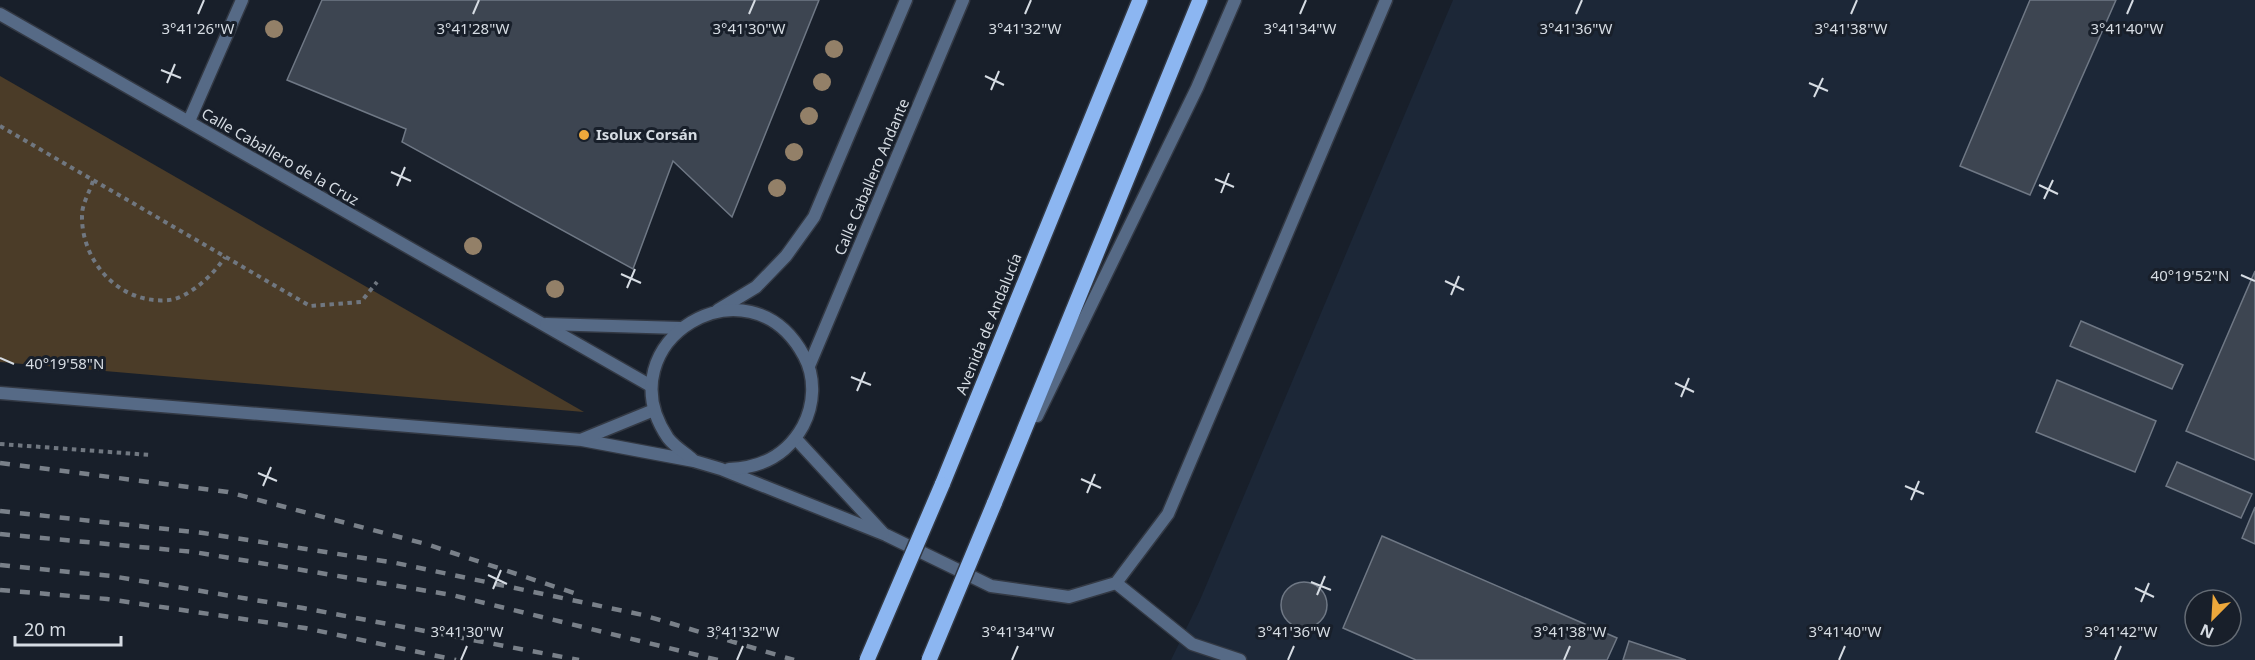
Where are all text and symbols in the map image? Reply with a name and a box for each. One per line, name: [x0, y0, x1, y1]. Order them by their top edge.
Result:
text: 3°41'26"W: [161, 18, 235, 38]
text: 3°41'28"W: [436, 18, 510, 38]
text: 3°41'30"W: [712, 18, 786, 38]
text: 3°41'32"W: [988, 18, 1062, 38]
text: 3°41'34"W: [1263, 18, 1337, 38]
text: 3°41'36"W: [1539, 18, 1613, 38]
text: 3°41'38"W: [1814, 18, 1888, 38]
text: 3°41'40"W: [2090, 18, 2164, 38]
street label: Calle Caballero Andante: [829, 95, 913, 258]
street label: Calle Caballero de la Cruz: [198, 103, 363, 209]
place label: Isolux Corsán: [596, 124, 698, 144]
marker: Isolux Corsán: [577, 128, 591, 142]
street label: Avenida de Andalucía: [951, 250, 1026, 397]
text: 40°19'52"N: [2151, 265, 2229, 285]
text: 40°19'58"N: [26, 353, 104, 373]
north arrow: [2183, 588, 2243, 648]
scale bar: [15, 609, 122, 647]
text: 20 m: [24, 617, 66, 641]
text: N: [2196, 619, 2217, 644]
text: 3°41'30"W: [430, 621, 504, 641]
text: 3°41'32"W: [706, 621, 780, 641]
text: 3°41'34"W: [981, 621, 1055, 641]
text: 3°41'36"W: [1257, 621, 1331, 641]
text: 3°41'38"W: [1533, 621, 1607, 641]
text: 3°41'40"W: [1808, 621, 1882, 641]
text: 3°41'42"W: [2084, 621, 2158, 641]

